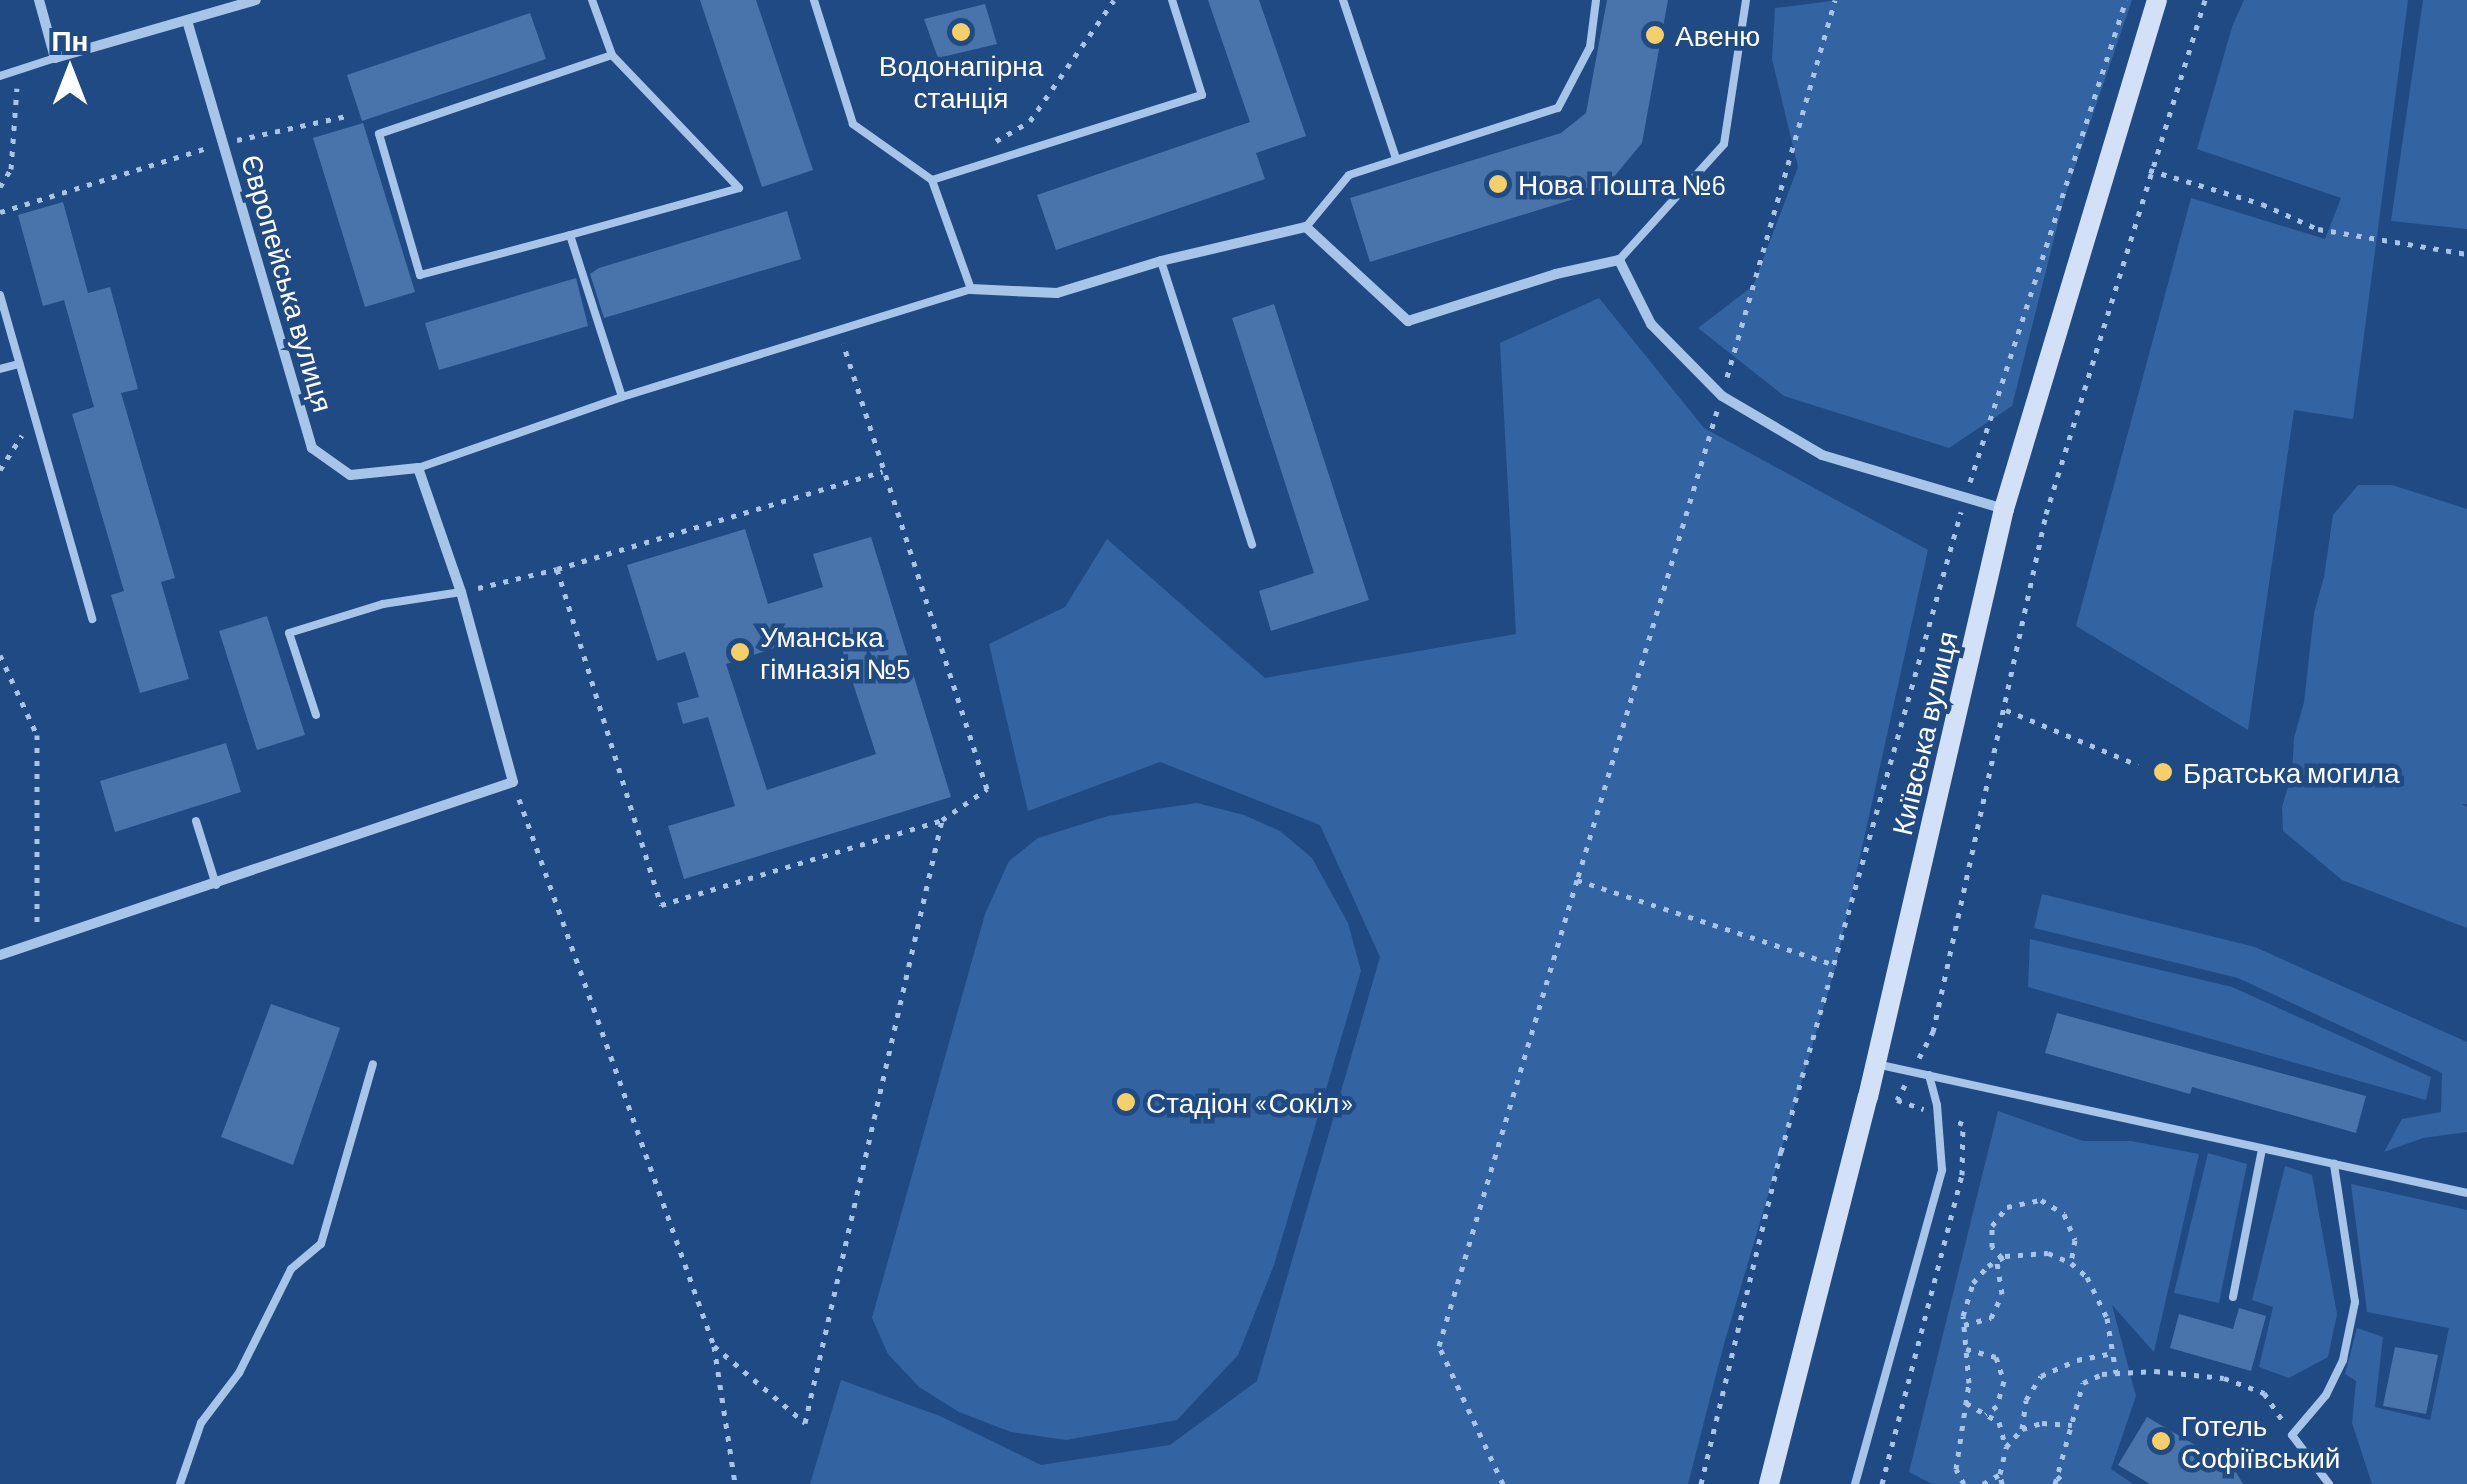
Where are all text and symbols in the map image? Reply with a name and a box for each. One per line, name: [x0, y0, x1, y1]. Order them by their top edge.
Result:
place label: Авеню: [1675, 18, 1760, 52]
north arrow: [20, 20, 120, 120]
marker: Водонапірна станція: [950, 21, 972, 43]
text: Пн: [51, 23, 89, 57]
marker: Авеню: [1644, 24, 1666, 46]
place label: Водонапірна станція: [879, 48, 1043, 114]
street label: Європейська вулиця: [235, 151, 341, 415]
place label: Нова Пошта №6: [1518, 167, 1726, 201]
marker: Нова Пошта №6: [1487, 173, 1509, 195]
place label: Уманська гімназія №5: [760, 619, 911, 685]
street label: Київська вулиця: [1884, 628, 1964, 838]
marker: Уманська гімназія №5: [729, 641, 751, 663]
place label: Братська могила: [2183, 755, 2400, 789]
marker: Братська могила: [2152, 761, 2174, 783]
place label: Стадіон «Сокіл»: [1146, 1085, 1354, 1119]
marker: Стадіон «Сокіл»: [1115, 1091, 1137, 1113]
place label: Готель Софіївський: [2181, 1408, 2341, 1474]
marker: Готель Софіївський: [2150, 1430, 2172, 1452]

